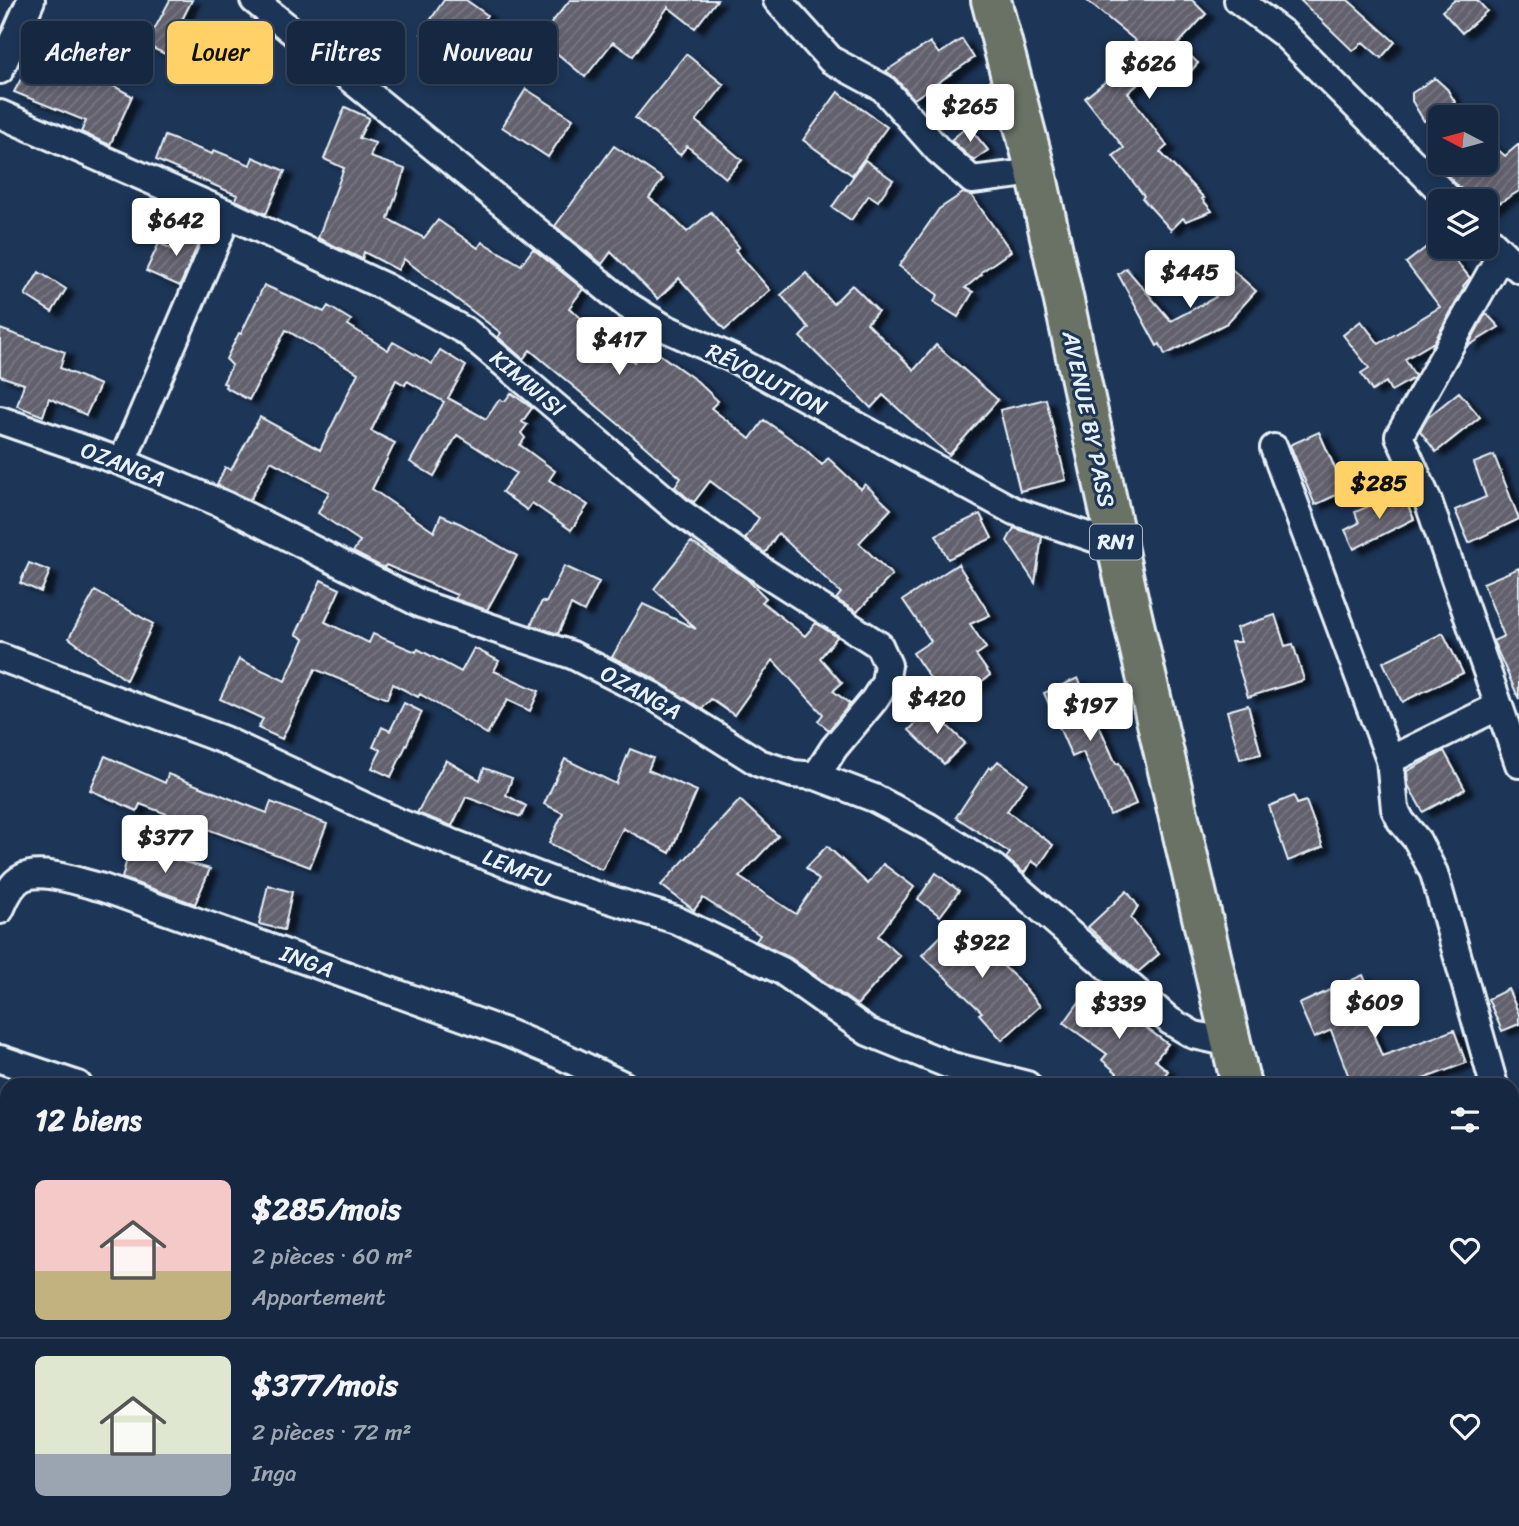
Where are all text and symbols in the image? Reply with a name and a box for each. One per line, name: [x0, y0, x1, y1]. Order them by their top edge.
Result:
chip: Acheter: [21, 21, 153, 84]
chip: Louer: [167, 21, 273, 84]
chip: Filtres: [287, 21, 405, 84]
chip: Nouveau: [419, 21, 557, 84]
pin: $626: [1108, 42, 1190, 101]
text: $626: [1122, 43, 1176, 84]
pin: $265: [929, 85, 1011, 144]
text: $265: [942, 86, 998, 127]
north arrow: [1428, 105, 1498, 175]
map controls: [1428, 105, 1498, 259]
button: layers: [1428, 189, 1498, 259]
pin: $642: [135, 198, 217, 258]
text: $642: [148, 200, 204, 241]
pin: $445: [1149, 250, 1231, 310]
text: $445: [1161, 252, 1219, 293]
pin: $417: [578, 318, 660, 377]
text: $417: [593, 319, 645, 360]
street label: AVENUE BY PASS: [1050, 326, 1127, 511]
street label: RÉVOLUTION: [699, 331, 835, 428]
street label: KIMWISI: [480, 339, 575, 428]
street label: OZANGA: [75, 430, 171, 499]
pin: $285: [1338, 462, 1420, 521]
text: $285: [1351, 463, 1407, 504]
road number: RN1: [1090, 524, 1142, 560]
street label: OZANGA: [593, 653, 689, 732]
pin: $420: [896, 676, 978, 736]
text: $420: [908, 678, 966, 719]
pin: $197: [1049, 684, 1131, 743]
text: $197: [1064, 685, 1116, 726]
pin: $377: [124, 816, 206, 875]
text: $377: [138, 817, 192, 858]
street label: LEMFU: [476, 837, 557, 900]
pin: $922: [941, 920, 1023, 980]
text: $922: [954, 922, 1010, 963]
street label: INGA: [273, 933, 339, 990]
pin: $609: [1334, 981, 1416, 1040]
pin: $339: [1078, 982, 1160, 1041]
text: $609: [1346, 982, 1404, 1023]
text: $339: [1092, 983, 1146, 1024]
text: 12 biens: [35, 1093, 142, 1147]
icon: filters: [1446, 1101, 1484, 1139]
text: $285/mois: [252, 1182, 401, 1236]
icon: home: [91, 1208, 175, 1292]
icon: heart: [1446, 1231, 1484, 1269]
text: 2 pièces · 60 m²: [252, 1236, 413, 1277]
text: Appartement: [252, 1277, 386, 1318]
text: $377/mois: [252, 1358, 398, 1412]
icon: home: [91, 1384, 175, 1468]
icon: heart: [1446, 1407, 1484, 1445]
text: 2 pièces · 72 m²: [252, 1412, 412, 1453]
text: Inga: [252, 1453, 297, 1494]

